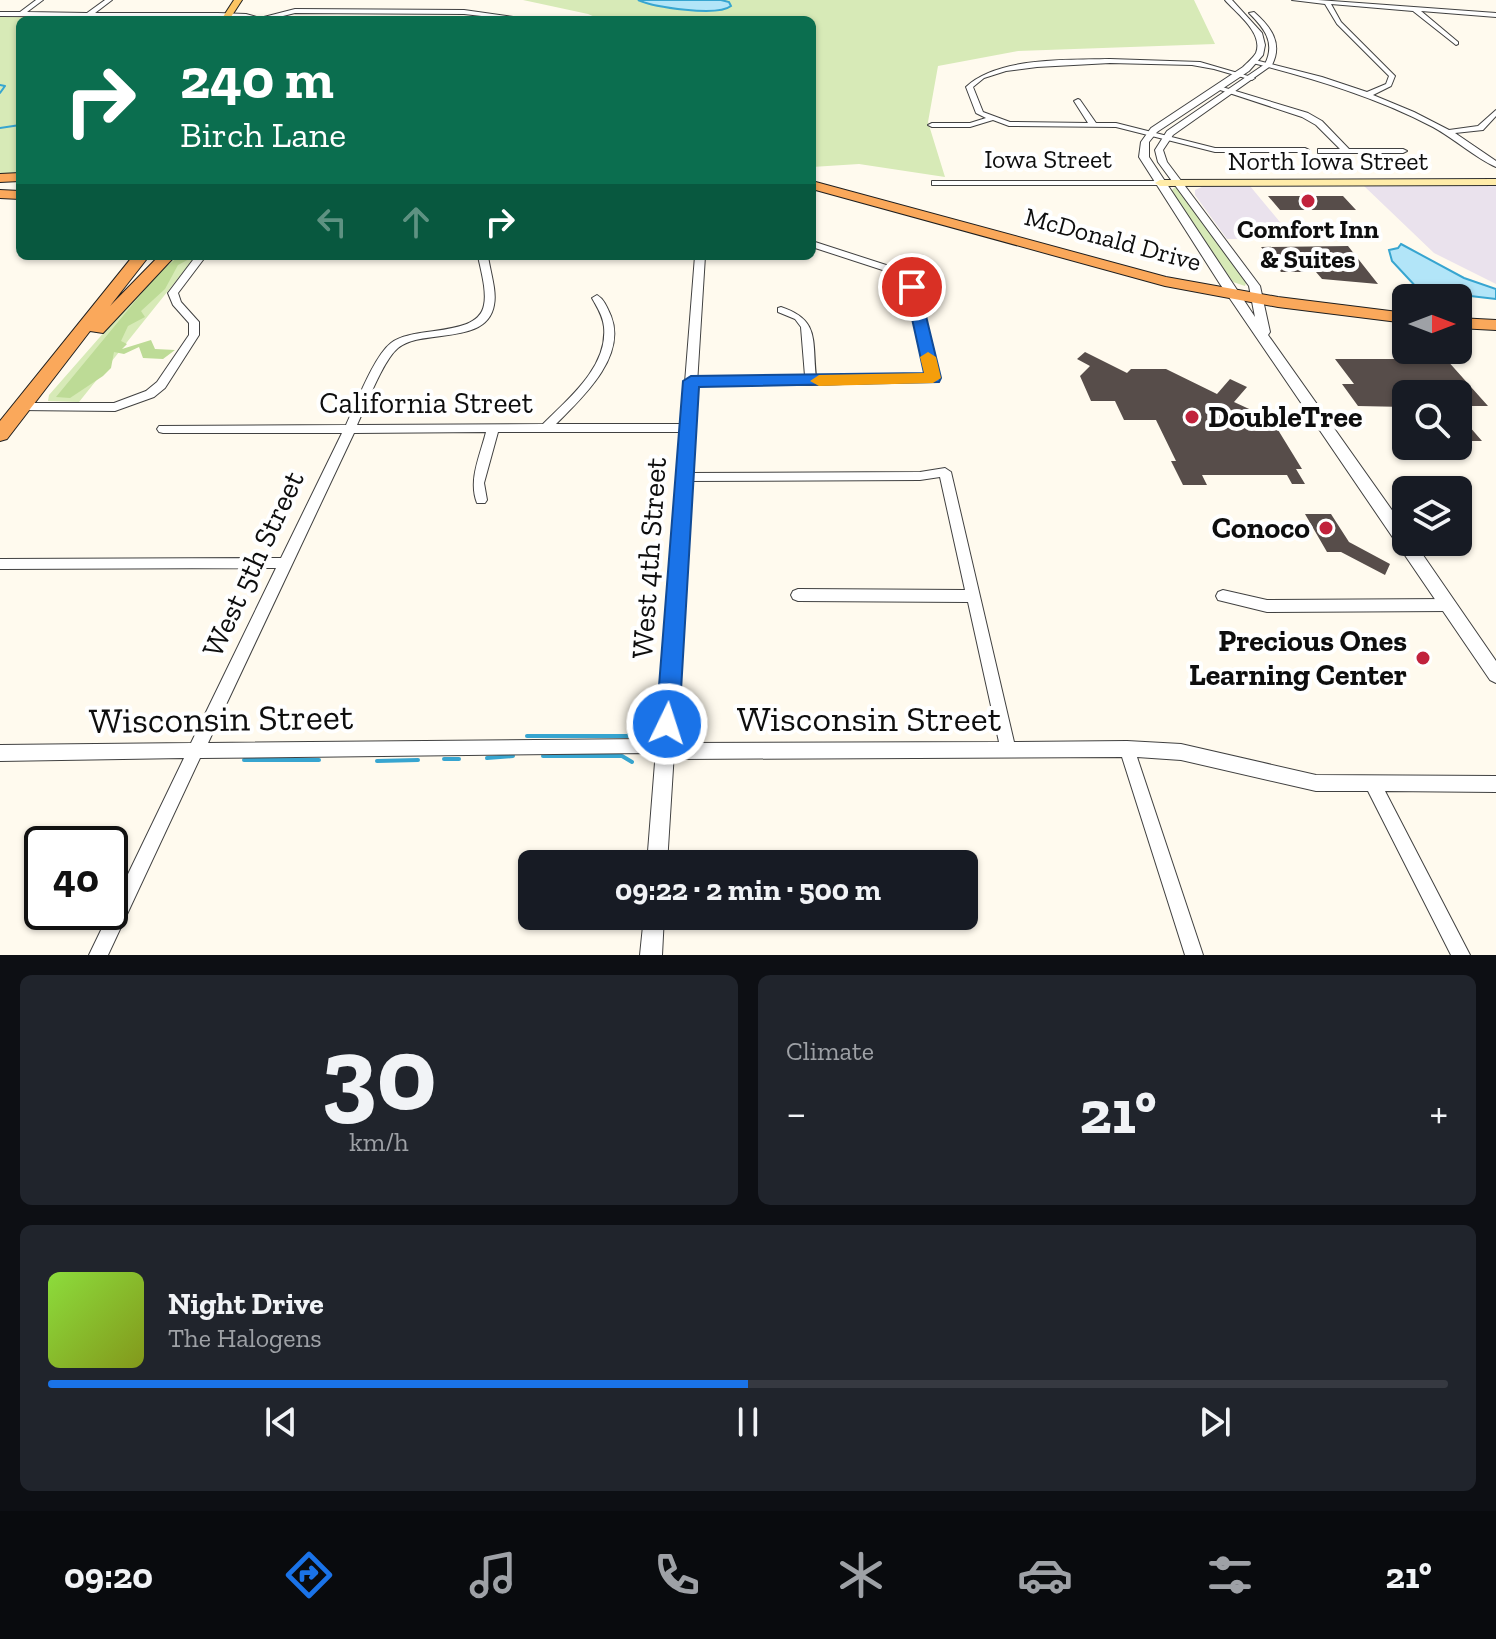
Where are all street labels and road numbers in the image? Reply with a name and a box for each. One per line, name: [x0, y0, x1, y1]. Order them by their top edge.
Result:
street label: Iowa Street: [984, 143, 1112, 175]
street label: North Iowa Street: [1228, 145, 1429, 177]
street label: McDonald Drive: [1021, 200, 1205, 278]
street label: California Street: [319, 385, 533, 421]
street label: West 4th Street: [624, 456, 674, 660]
street label: West 5th Street: [194, 465, 312, 663]
street label: Wisconsin Street: [89, 695, 354, 742]
street label: Wisconsin Street: [737, 697, 1002, 740]

